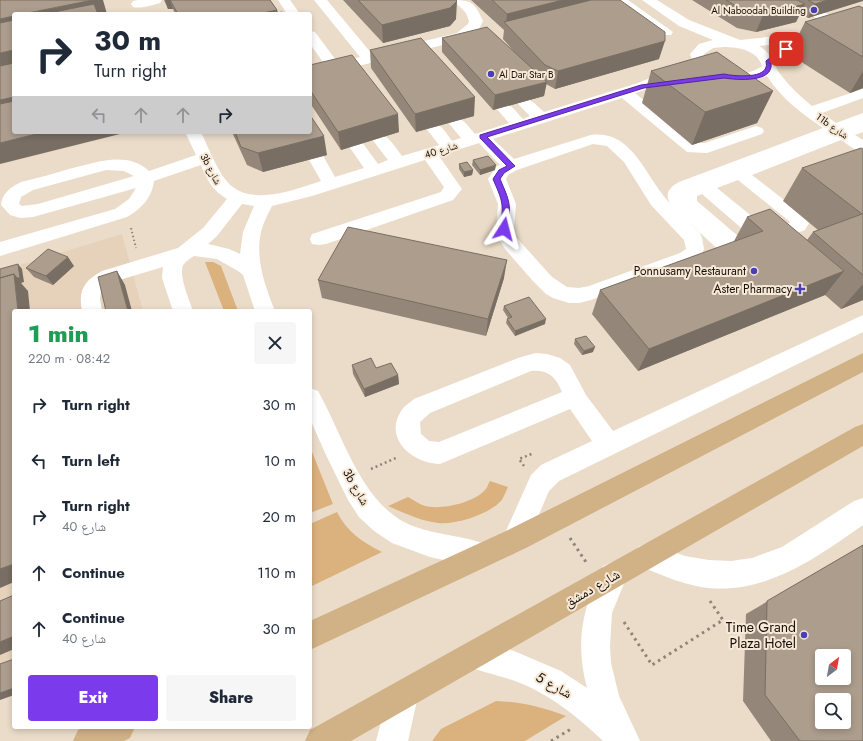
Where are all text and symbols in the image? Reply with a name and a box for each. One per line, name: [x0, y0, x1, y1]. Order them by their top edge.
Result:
place label: Al Naboodah Building: [711, 3, 806, 18]
marker: Al Naboodah Building: [809, 5, 819, 15]
text: 30 m: [94, 20, 161, 61]
icon: right: [28, 28, 80, 80]
pin: [769, 32, 803, 66]
icon: arrive: [775, 38, 797, 60]
text: Turn right: [94, 58, 166, 84]
place label: Al Dar Star B: [499, 67, 554, 82]
marker: Al Dar Star B: [486, 69, 496, 79]
icon: left: [88, 104, 110, 126]
icon: ahead: [130, 104, 152, 126]
icon: ahead: [172, 104, 194, 126]
icon: right: [214, 104, 236, 126]
street label: 11b شارع: [813, 109, 852, 143]
street label: شارع 40: [423, 138, 460, 162]
street label: 3b شارع: [197, 151, 226, 188]
position arrow: [483, 208, 525, 250]
place label: Ponnusamy Restaurant: [634, 262, 746, 280]
marker: Ponnusamy Restaurant: [749, 266, 759, 276]
place label: Aster Pharmacy: [714, 280, 793, 298]
marker: Aster Pharmacy: [795, 284, 805, 294]
text: 1 min: [28, 316, 89, 351]
button: close: [254, 322, 296, 364]
text: 220 m · 08:42: [28, 349, 110, 368]
icon: right: [28, 394, 50, 416]
text: Turn right: [62, 394, 130, 416]
text: 30 m: [263, 394, 296, 416]
icon: left: [28, 450, 50, 472]
text: Turn left: [62, 450, 120, 472]
text: 10 m: [264, 450, 296, 472]
street label: 3b شارع: [338, 465, 374, 509]
text: Turn right: [62, 495, 130, 517]
icon: right: [28, 506, 50, 528]
text: 20 m: [262, 506, 296, 528]
text: شارع 40: [62, 517, 106, 536]
icon: ahead: [28, 562, 50, 584]
text: Continue: [62, 562, 125, 584]
text: 110 m: [257, 562, 296, 584]
street label: شارع دمشق: [560, 564, 624, 612]
text: Continue: [62, 607, 125, 629]
place label: Time Grand Plaza Hotel: [726, 617, 796, 653]
icon: ahead: [28, 618, 50, 640]
text: 30 m: [263, 618, 296, 640]
text: شارع 40: [62, 629, 106, 648]
marker: Time Grand Plaza Hotel: [799, 630, 809, 640]
north arrow: [815, 649, 851, 685]
map controls: [815, 649, 851, 729]
street label: شارع 5: [532, 667, 576, 703]
button: Exit: [28, 675, 158, 721]
button: Share: [166, 675, 296, 721]
button: search: [815, 693, 851, 729]

